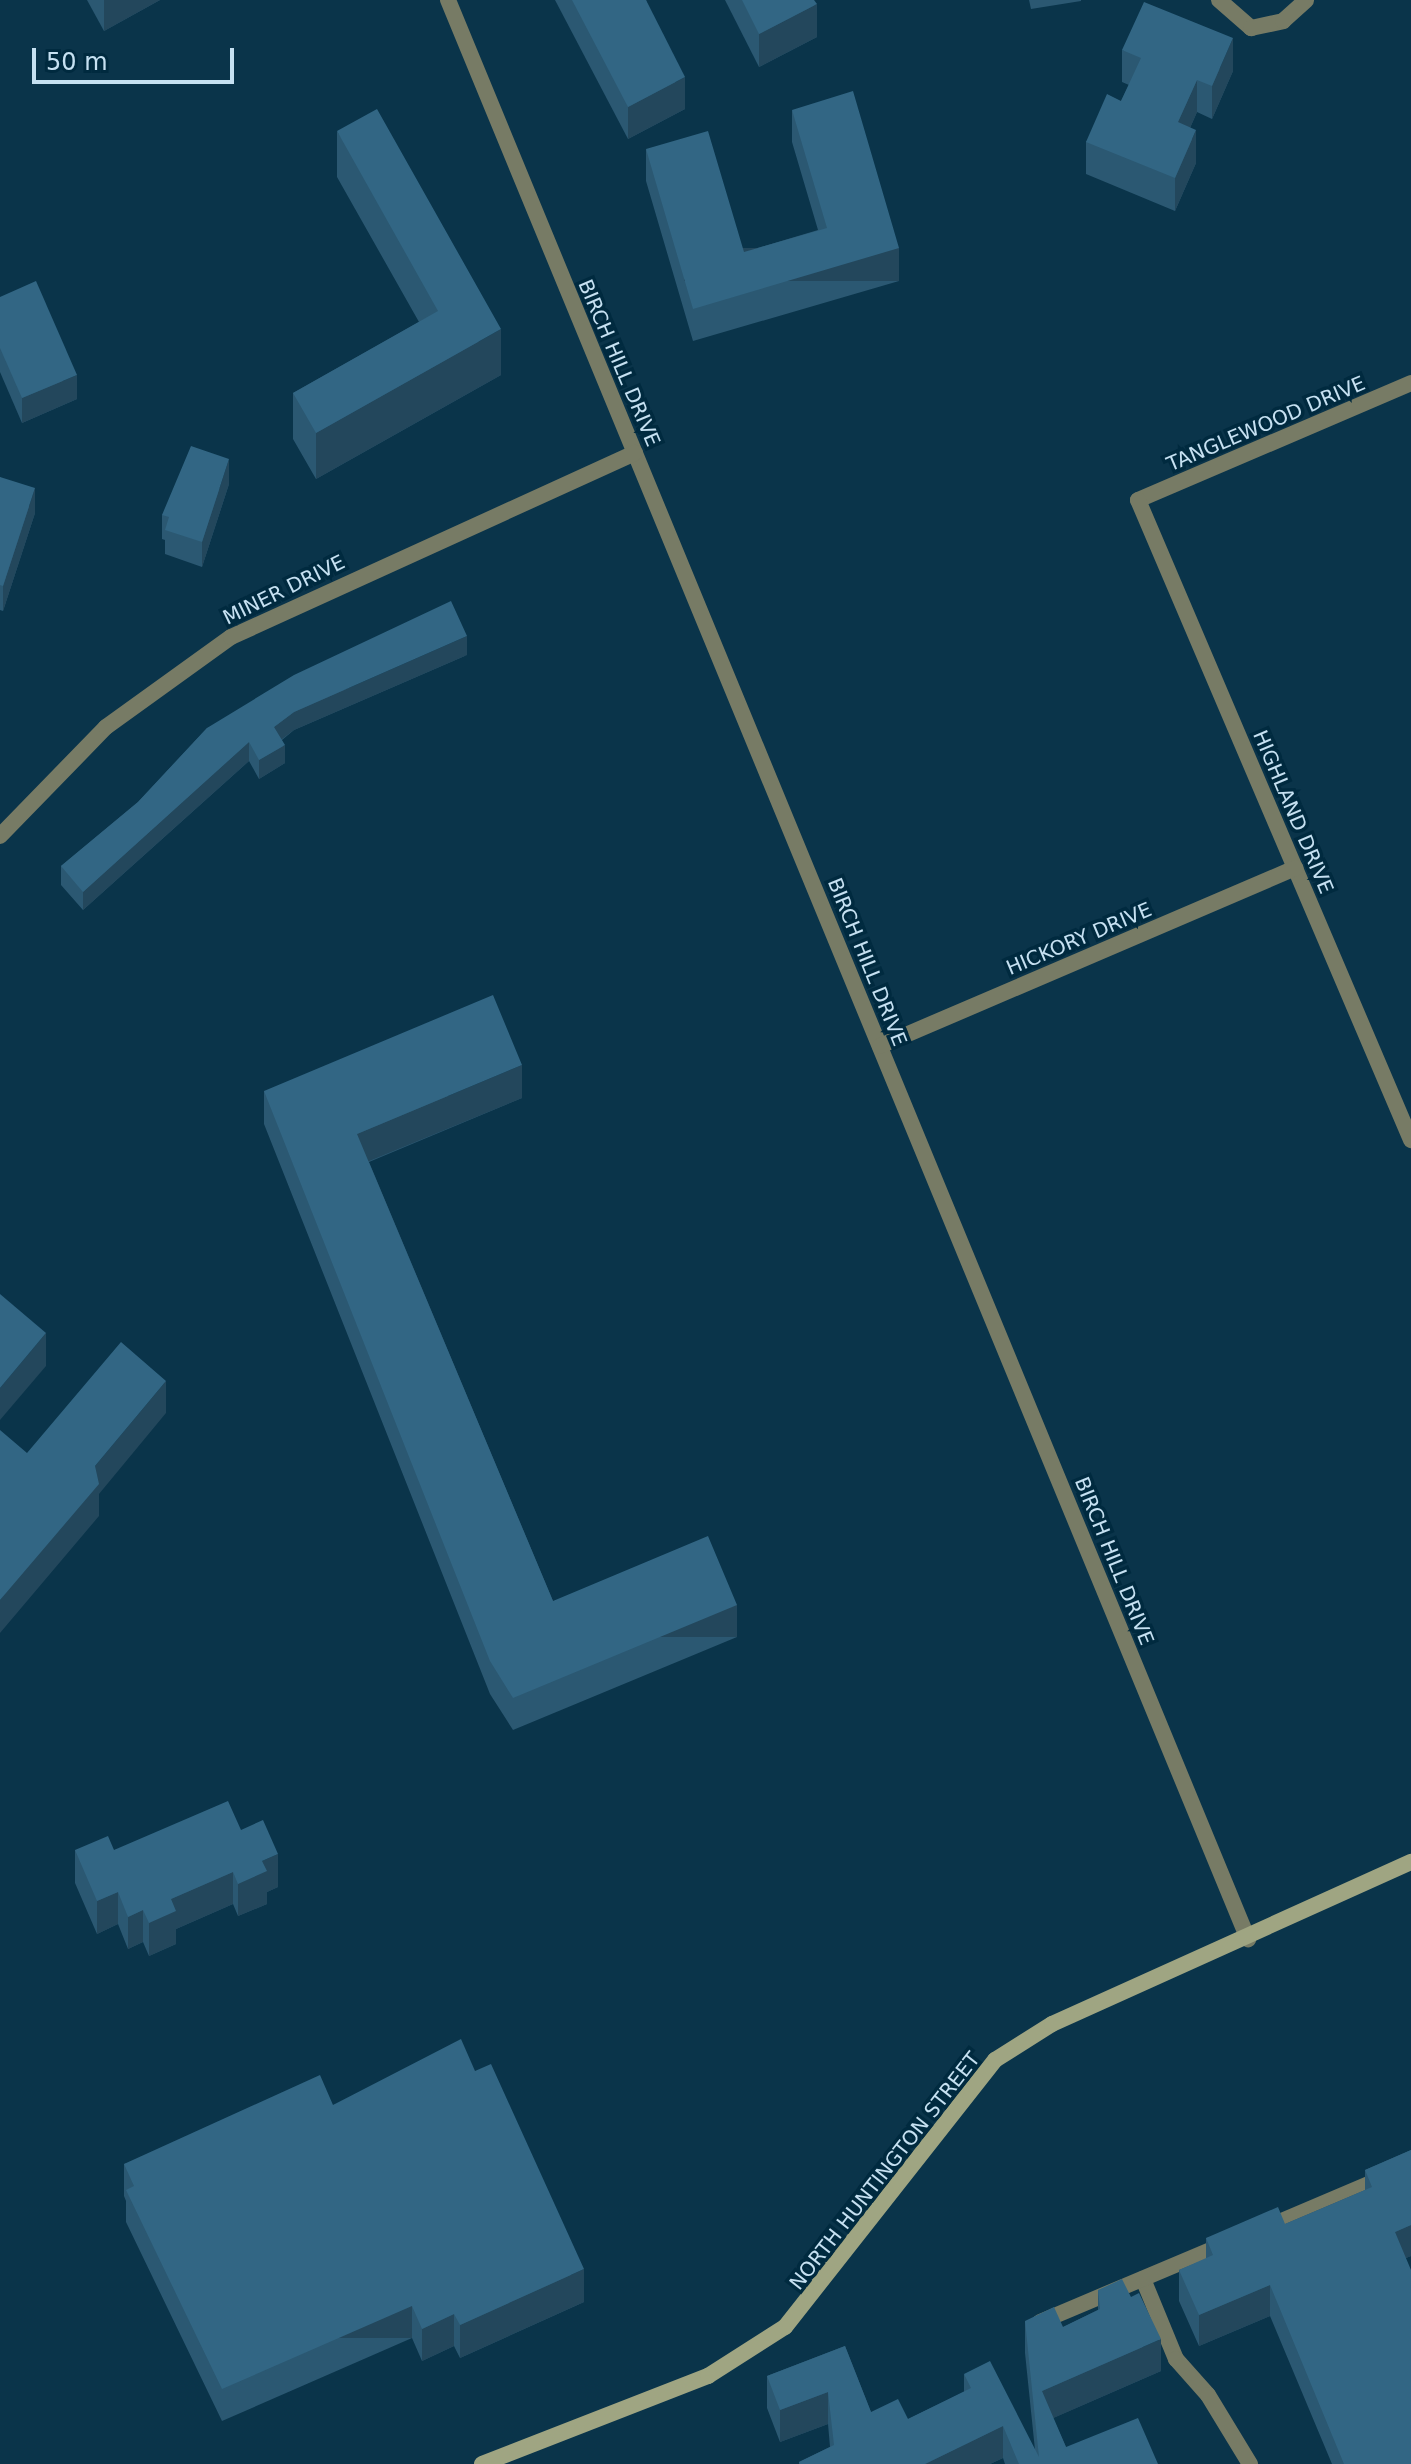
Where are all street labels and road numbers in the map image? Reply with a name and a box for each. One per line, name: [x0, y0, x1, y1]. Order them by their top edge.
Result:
street label: BIRCH HILL DRIVE: [573, 276, 665, 450]
street label: TANGLEWOOD DRIVE: [1163, 371, 1369, 477]
street label: MINER DRIVE: [219, 550, 349, 630]
street label: HIGHLAND DRIVE: [1248, 727, 1338, 897]
street label: BIRCH HILL DRIVE: [822, 875, 912, 1049]
street label: HICKORY DRIVE: [1003, 898, 1155, 980]
street label: BIRCH HILL DRIVE: [1069, 1474, 1159, 1648]
street label: NORTH HUNTINGTON STREET: [785, 2047, 985, 2295]

